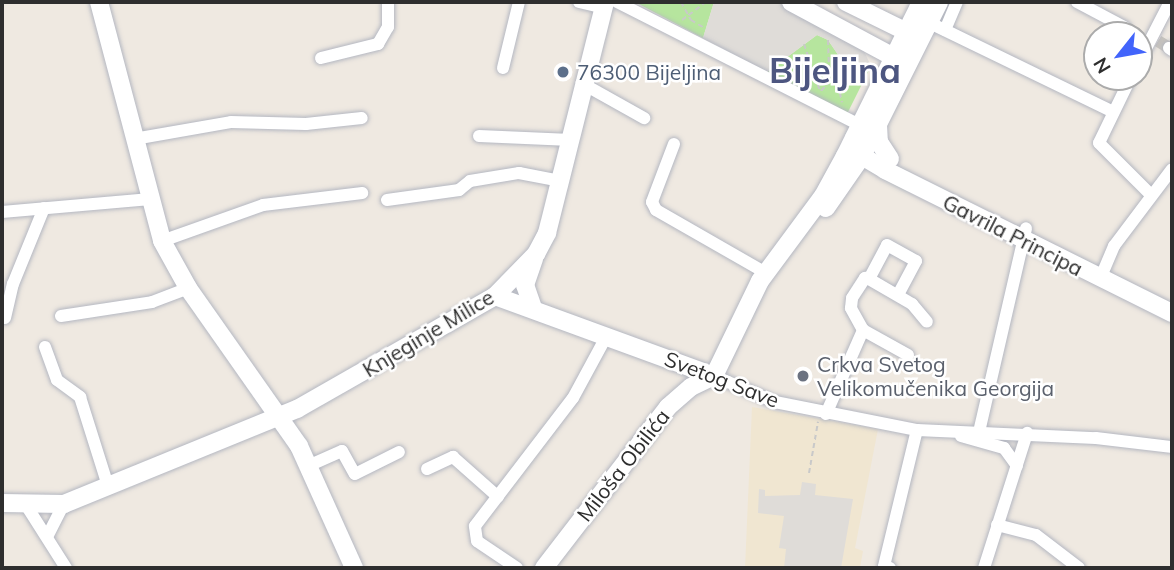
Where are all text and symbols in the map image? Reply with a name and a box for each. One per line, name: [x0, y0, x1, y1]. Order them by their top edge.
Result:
north arrow: [1083, 21, 1153, 91]
district label: Bijeljina: [769, 49, 901, 91]
text: N: [1088, 53, 1116, 78]
place label: 76300 Bijeljina: [577, 59, 721, 85]
marker: 76300 Bijeljina: [555, 64, 571, 80]
street label: Gavrila Principa: [939, 189, 1087, 281]
street label: Knjeginje Milice: [358, 284, 498, 382]
street label: Svetog Save: [661, 346, 783, 412]
place label: Crkva Svetog Velikomučenika Georgija: [817, 351, 1054, 401]
marker: Crkva Svetog Velikomučenika Georgija: [795, 368, 811, 384]
street label: Miloša Obilića: [571, 404, 675, 526]

